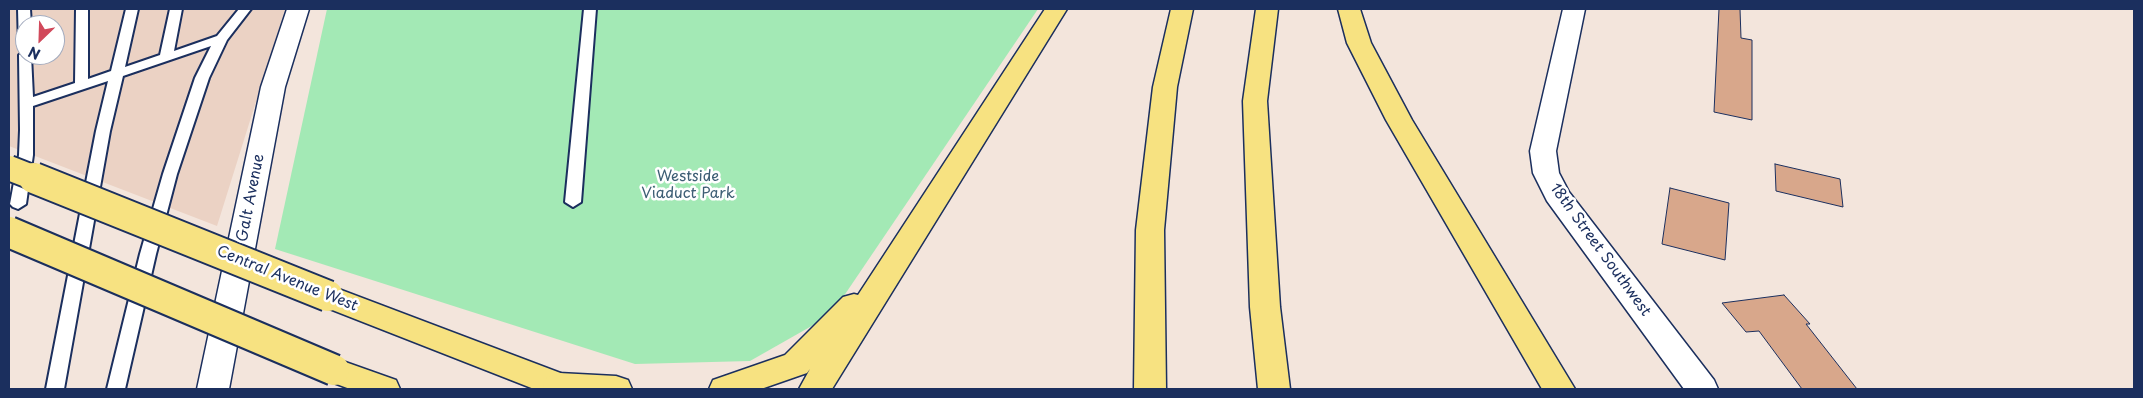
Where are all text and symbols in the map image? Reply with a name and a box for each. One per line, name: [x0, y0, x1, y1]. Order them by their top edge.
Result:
north arrow: [15, 15, 65, 65]
text: N: [25, 41, 43, 65]
street label: Galt Avenue: [234, 152, 268, 244]
park label: Westside Viaduct Park: [641, 168, 735, 203]
street label: 18th Street Southwest: [1546, 180, 1654, 320]
street label: Central Avenue West: [214, 242, 360, 316]

